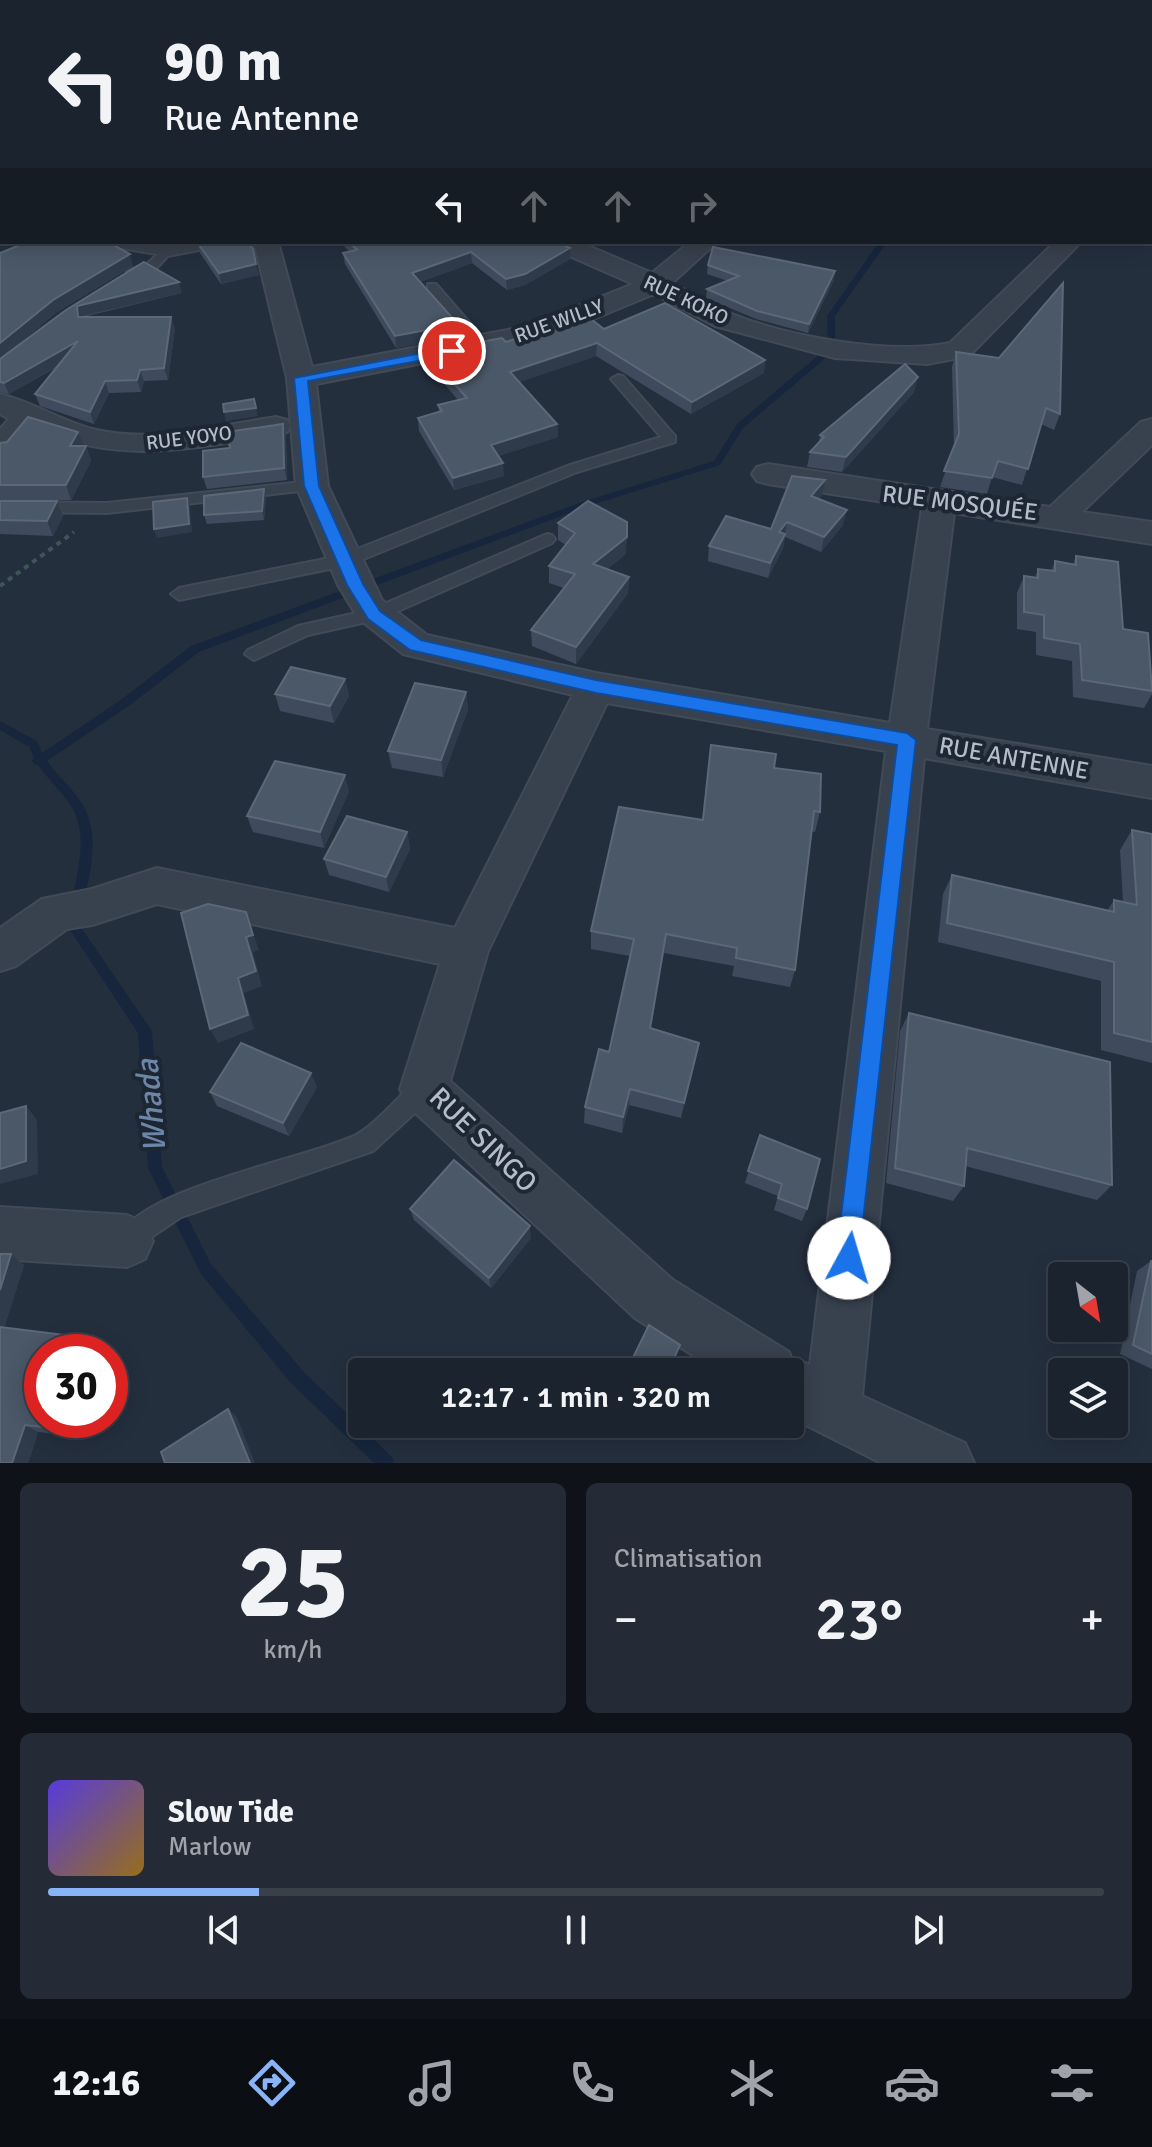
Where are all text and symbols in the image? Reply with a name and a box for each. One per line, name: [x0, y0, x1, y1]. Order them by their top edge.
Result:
text: 90 m: [164, 27, 282, 96]
icon: left: [32, 32, 136, 136]
text: Rue Antenne: [164, 96, 360, 141]
icon: left: [428, 184, 472, 228]
icon: ahead: [512, 184, 556, 228]
icon: ahead: [596, 184, 640, 228]
icon: right: [680, 184, 724, 228]
street label: RUE KOKO: [640, 270, 732, 330]
street label: RUE WILLY: [511, 293, 607, 349]
pin: [418, 317, 486, 385]
icon: arrive: [430, 329, 474, 373]
street label: RUE YOYO: [145, 420, 233, 456]
street label: RUE MOSQUÉE: [881, 479, 1039, 527]
street label: RUE ANTENNE: [937, 730, 1091, 786]
water label: Whada: [127, 1057, 175, 1154]
street label: RUE SINGO: [422, 1080, 544, 1200]
position arrow: [807, 1216, 891, 1300]
north arrow: [1048, 1262, 1128, 1342]
map controls: [1048, 1262, 1128, 1438]
speed limit sign: 30: [24, 1334, 128, 1438]
button: layers: [1048, 1358, 1128, 1438]
text: 12:17 · 1 min · 320 m: [441, 1379, 711, 1416]
text: 25: [237, 1518, 349, 1646]
text: Climatisation: [614, 1543, 763, 1575]
text: 23°: [815, 1583, 903, 1657]
text: −: [614, 1593, 638, 1647]
text: +: [1080, 1593, 1104, 1647]
text: km/h: [264, 1634, 322, 1666]
text: Slow Tide: [168, 1794, 294, 1831]
text: Marlow: [168, 1831, 251, 1863]
icon: previous: [202, 1908, 246, 1952]
icon: pause: [554, 1908, 598, 1952]
icon: next: [906, 1908, 950, 1952]
icon: directions: [244, 2055, 300, 2111]
icon: music: [404, 2055, 460, 2111]
icon: phone: [564, 2055, 620, 2111]
icon: climate: [724, 2055, 780, 2111]
icon: car: [884, 2055, 940, 2111]
icon: filters: [1044, 2055, 1100, 2111]
text: 12:16: [52, 2061, 140, 2106]

